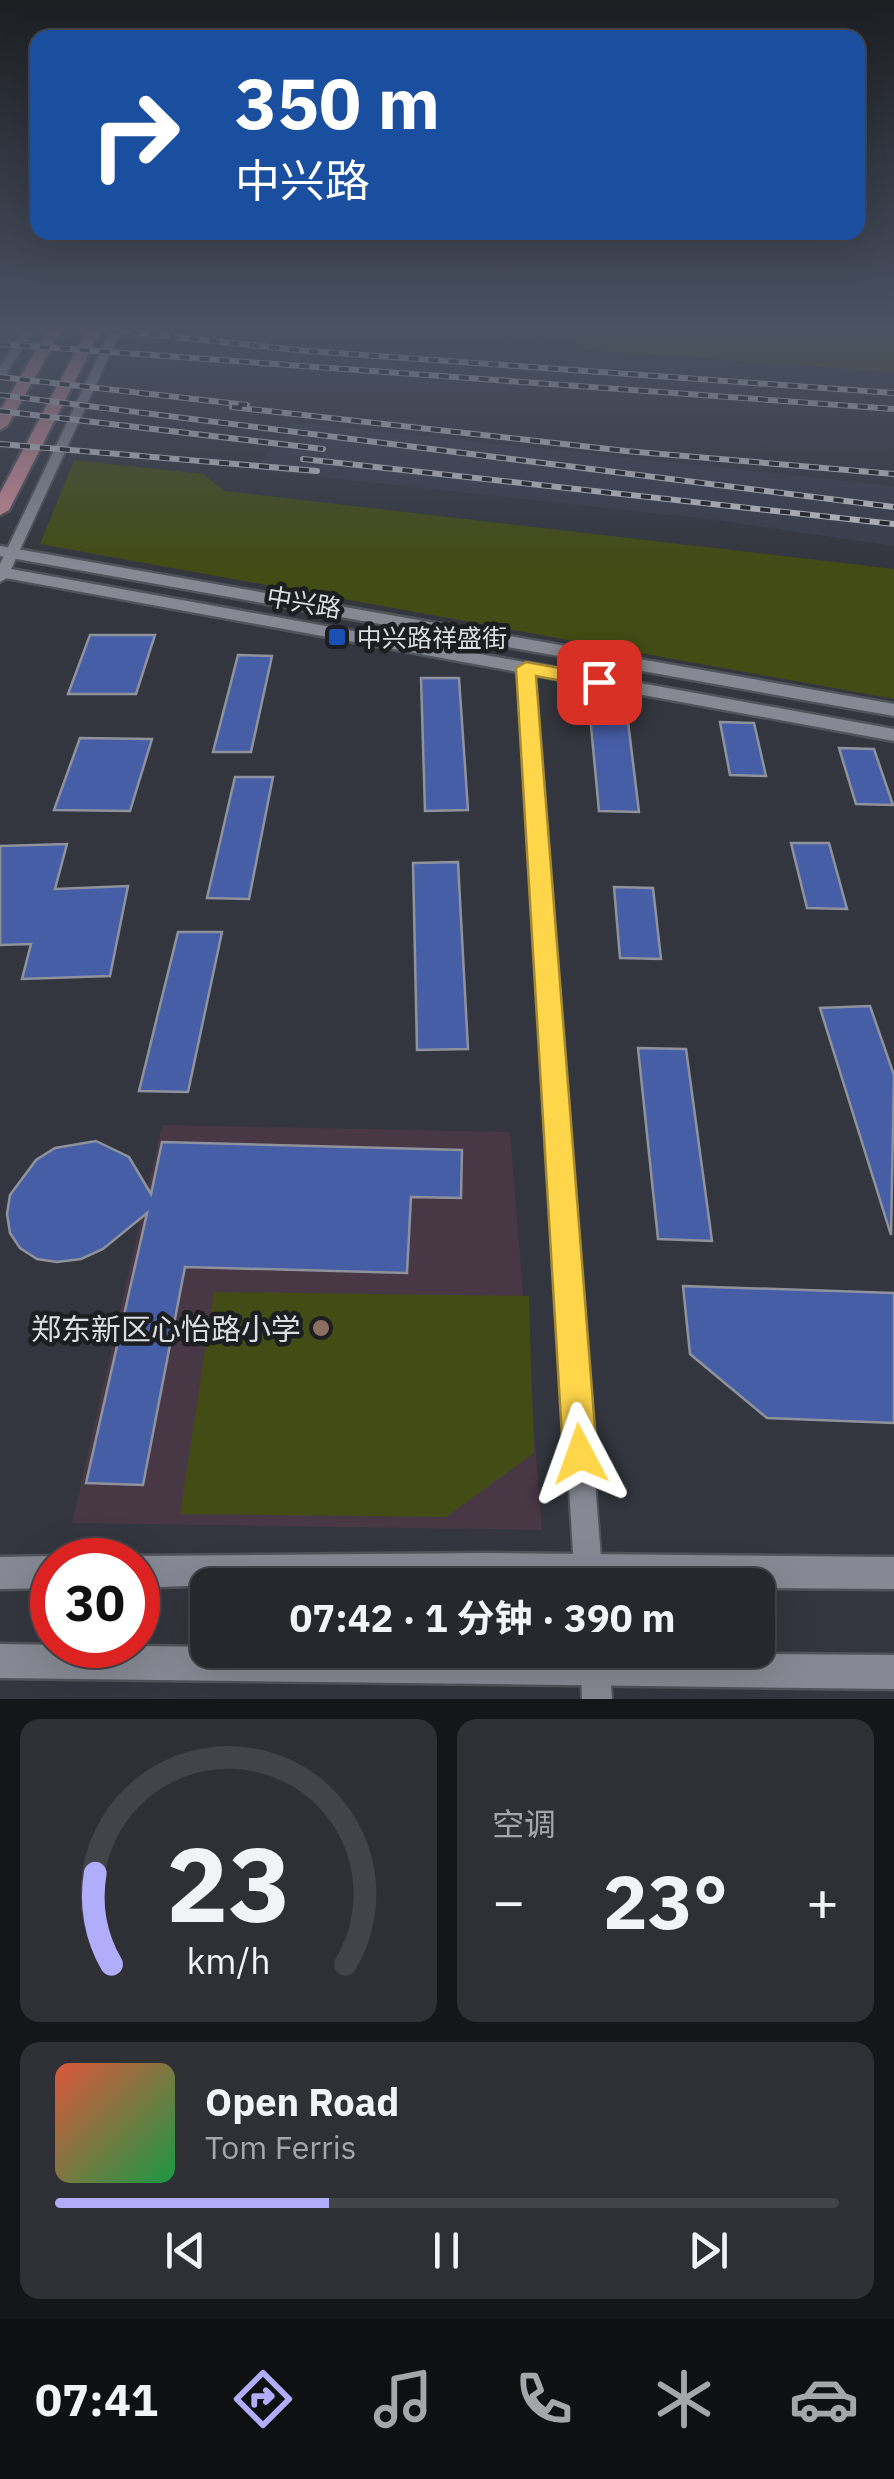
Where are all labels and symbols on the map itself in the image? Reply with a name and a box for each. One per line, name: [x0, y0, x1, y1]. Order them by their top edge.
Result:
street label: 中兴路: [264, 579, 344, 625]
place label: 中兴路祥盛街: [357, 621, 507, 654]
marker: 中兴路祥盛街: [326, 626, 348, 648]
pin: [557, 640, 642, 725]
place label: 郑东新区心怡路小学: [31, 1309, 301, 1348]
marker: 郑东新区心怡路小学: [310, 1317, 332, 1339]
position arrow: [528, 1402, 632, 1506]
speed limit sign: 30: [30, 1538, 160, 1668]

